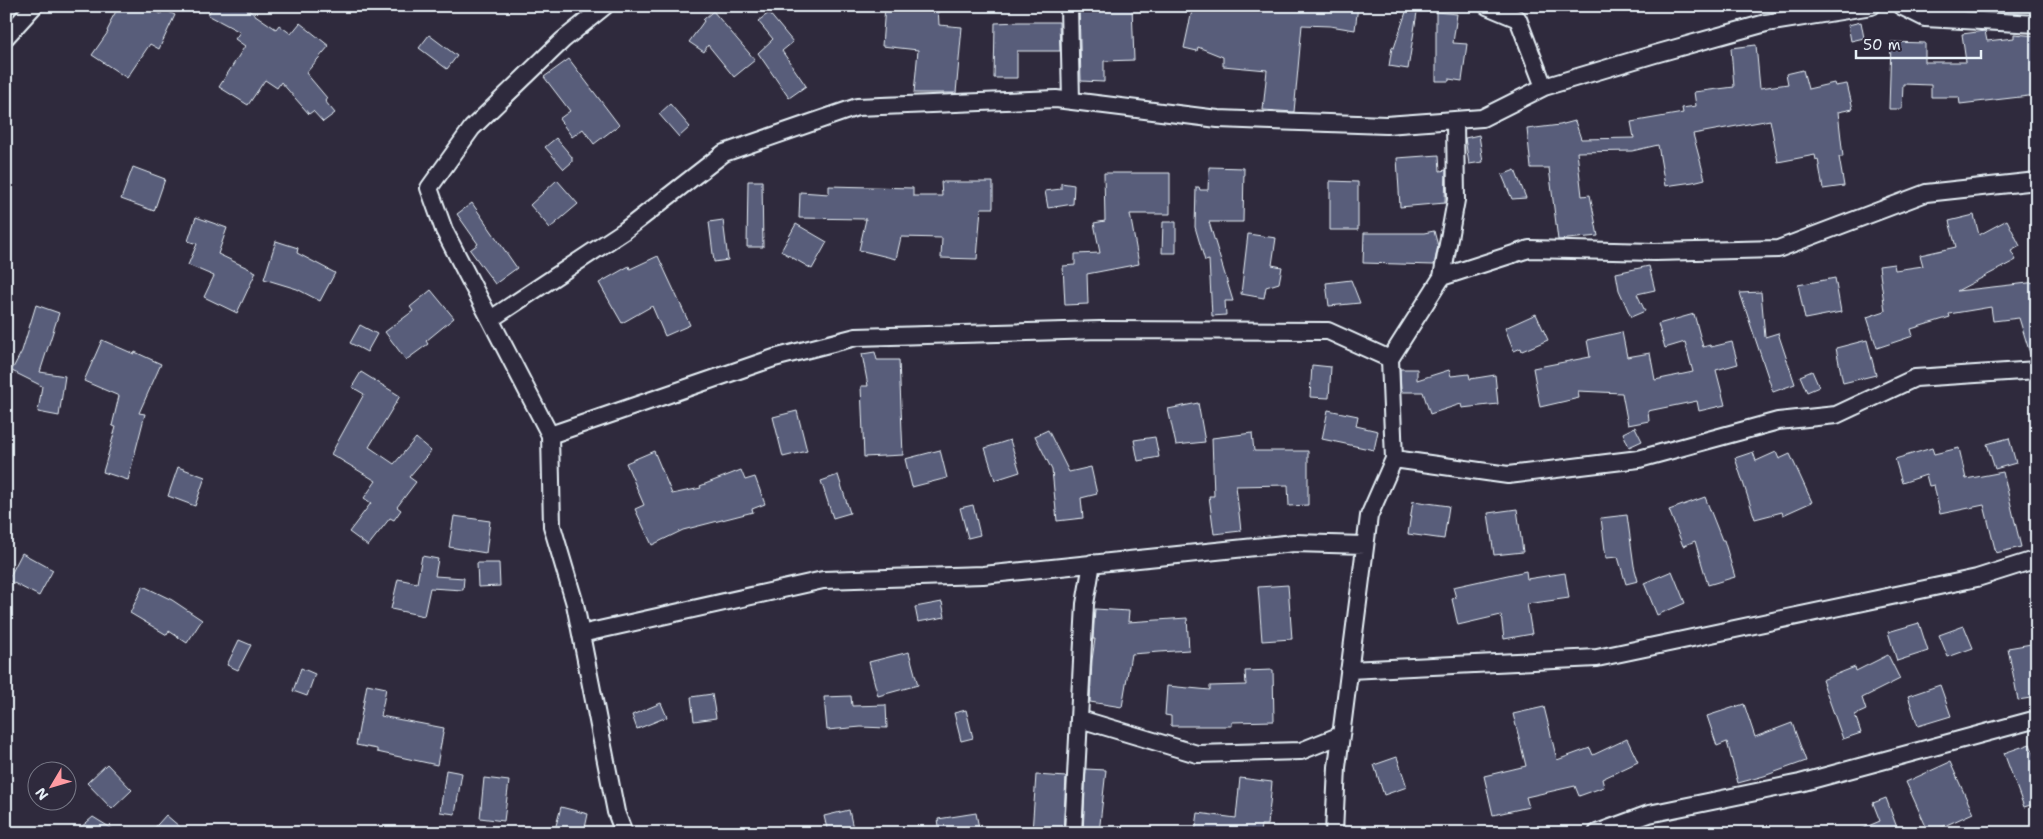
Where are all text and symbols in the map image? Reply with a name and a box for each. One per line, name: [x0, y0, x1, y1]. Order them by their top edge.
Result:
scale bar: [1856, 28, 1980, 60]
text: 50 m: [1863, 35, 1901, 55]
north arrow: [28, 762, 78, 812]
text: N: [31, 784, 52, 804]

